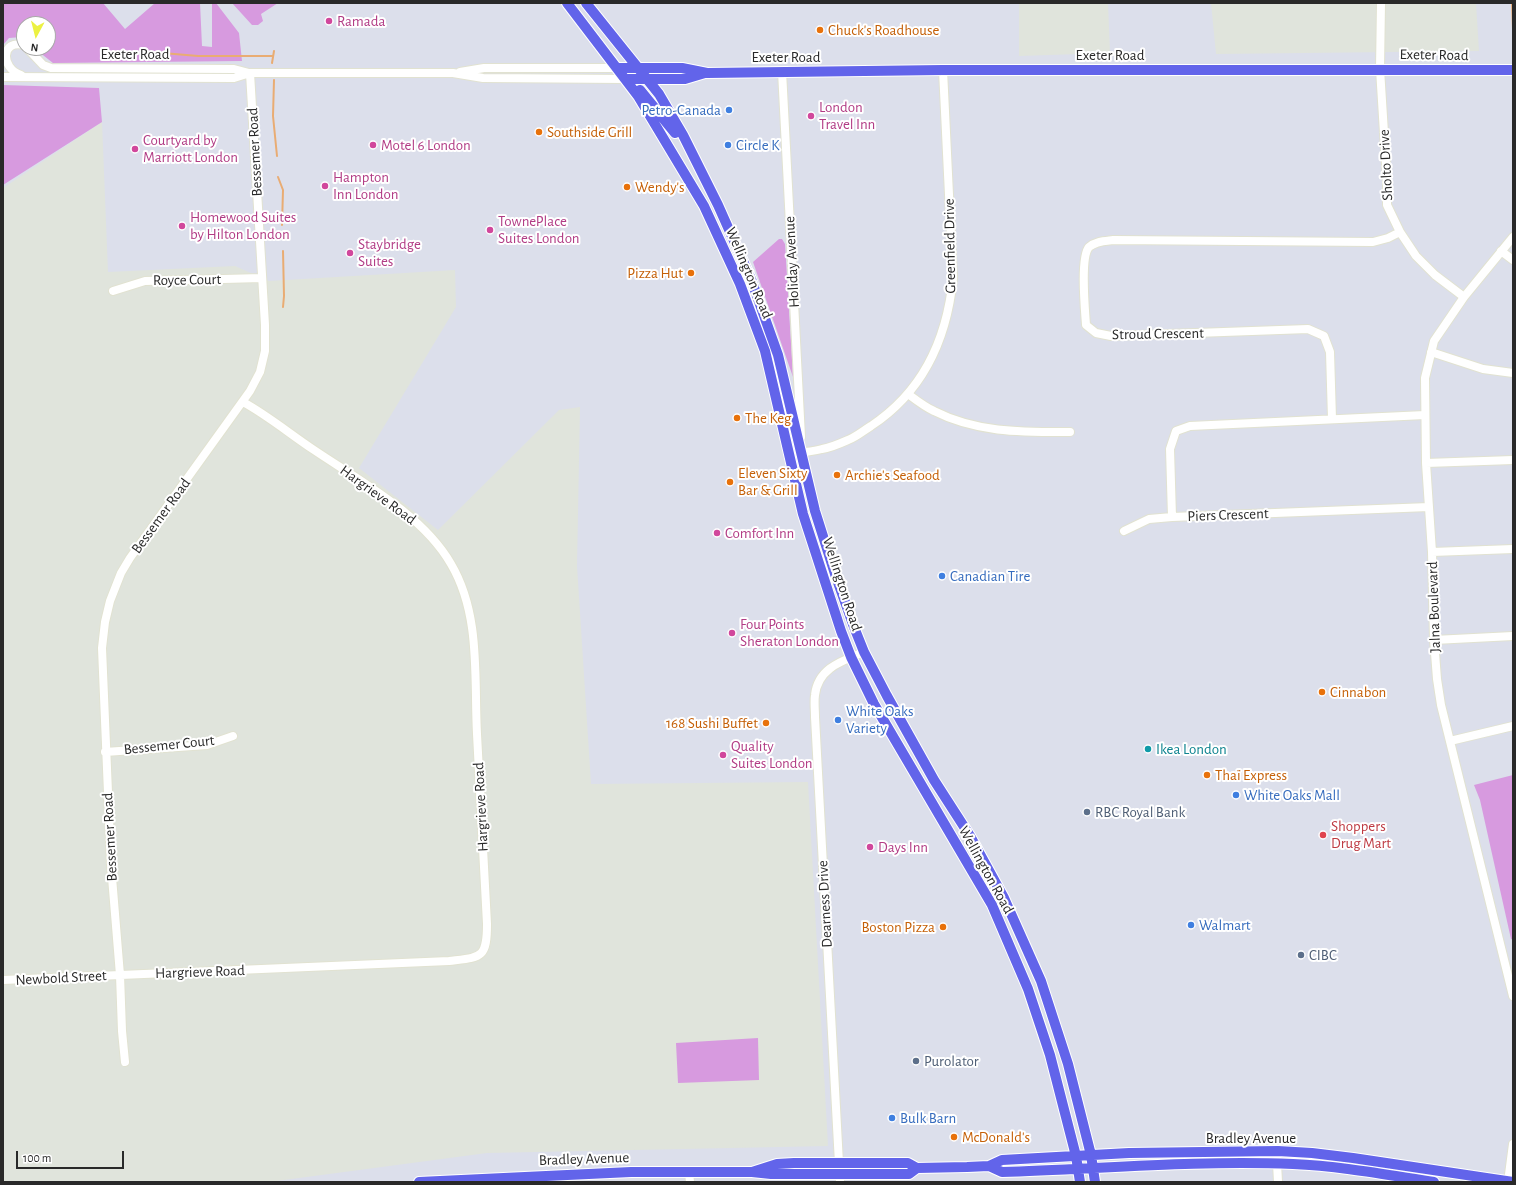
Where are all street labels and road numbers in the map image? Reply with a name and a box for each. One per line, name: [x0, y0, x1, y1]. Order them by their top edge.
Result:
street label: Exeter Road: [100, 45, 170, 63]
street label: Exeter Road: [1399, 45, 1469, 65]
street label: Exeter Road: [1075, 46, 1145, 64]
street label: Exeter Road: [751, 48, 821, 66]
street label: Bessemer Road: [244, 107, 266, 197]
street label: Sholto Drive: [1375, 129, 1397, 201]
street label: Greenfield Drive: [940, 198, 960, 294]
street label: Holiday Avenue: [781, 216, 803, 308]
street label: Wellington Road: [722, 225, 776, 321]
street label: Royce Court: [153, 270, 221, 290]
street label: Stroud Crescent: [1112, 324, 1204, 344]
street label: Hargrieve Road: [336, 461, 420, 529]
street label: Bessemer Road: [128, 475, 194, 557]
street label: Piers Crescent: [1187, 505, 1269, 525]
street label: Wellington Road: [818, 535, 866, 633]
street label: Jalna Boulevard: [1423, 561, 1445, 653]
street label: Bessemer Court: [123, 731, 215, 759]
street label: Hargrieve Road: [470, 762, 492, 852]
street label: Bessemer Road: [99, 792, 121, 882]
street label: Wellington Road: [954, 823, 1018, 917]
street label: Dearness Drive: [814, 860, 836, 948]
street label: Hargrieve Road: [155, 961, 245, 983]
street label: Newbold Street: [15, 967, 107, 989]
street label: Bradley Avenue: [1206, 1129, 1296, 1147]
street label: Bradley Avenue: [538, 1148, 630, 1170]

